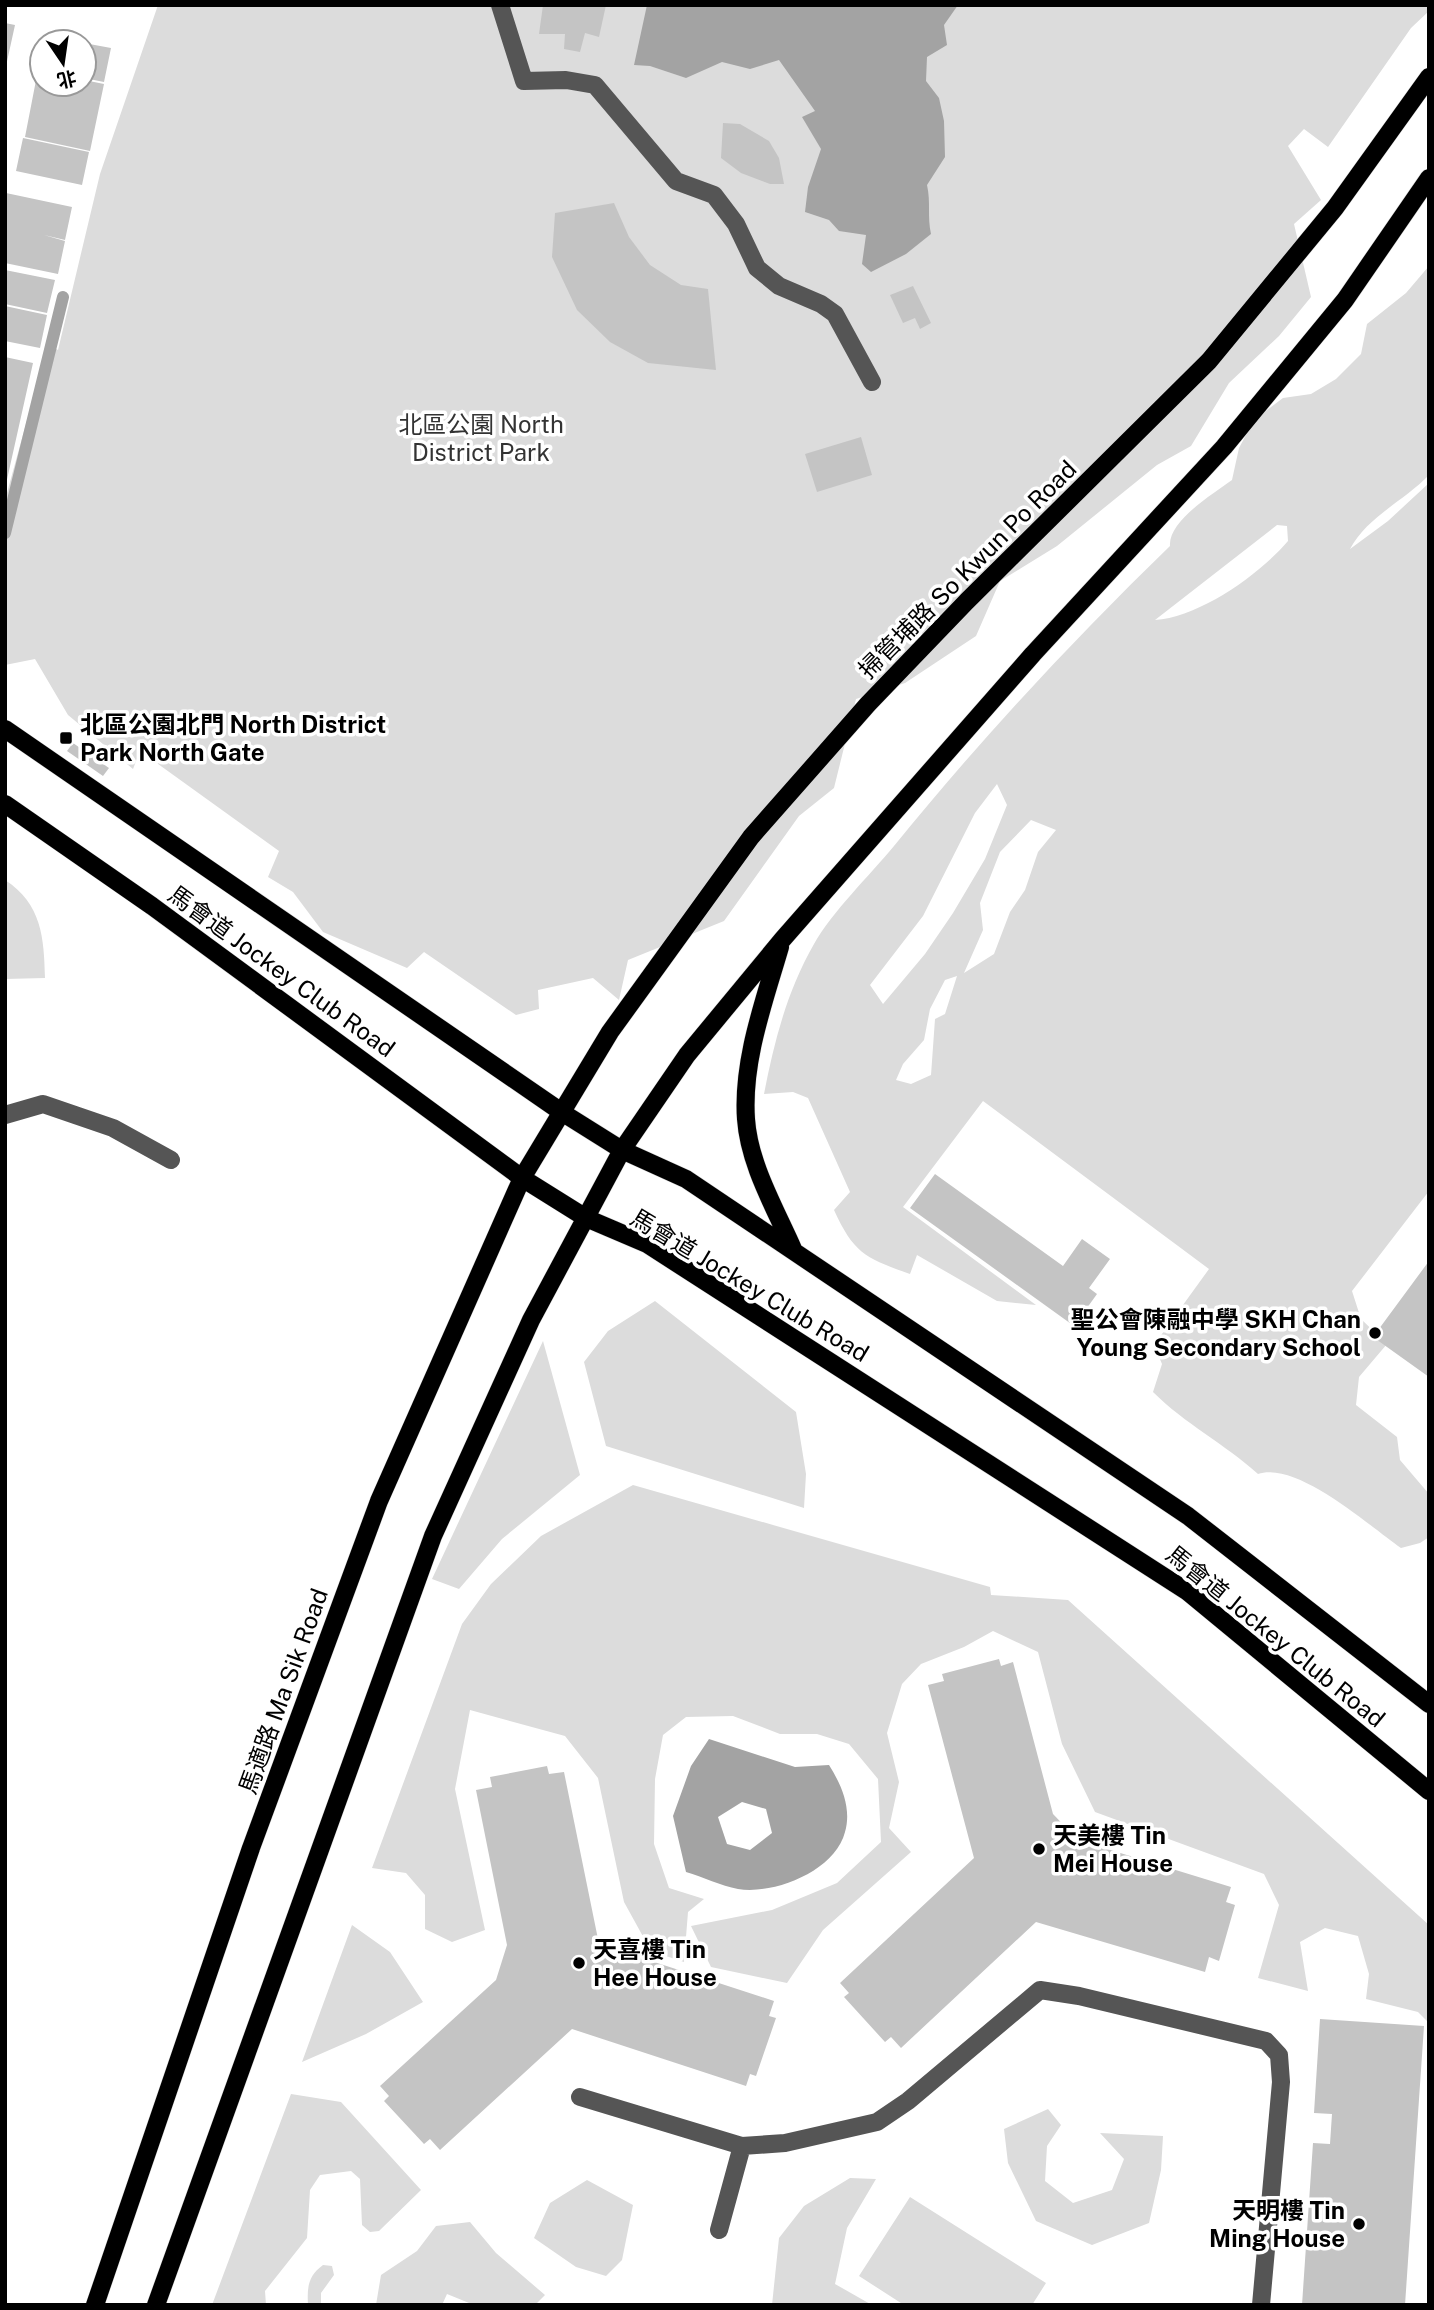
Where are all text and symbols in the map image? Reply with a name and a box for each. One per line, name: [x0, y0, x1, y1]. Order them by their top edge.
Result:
north arrow: [28, 28, 98, 98]
text: 北: [55, 67, 79, 92]
park label: 北區公園 North District Park: [398, 410, 564, 466]
street label: 掃管埔路 So Kwun Po Road: [852, 454, 1082, 684]
place label: 北區公園北門 North District Park North Gate: [80, 710, 386, 766]
marker: 北區公園北門 North District Park North Gate: [58, 730, 74, 746]
street label: 馬會道 Jockey Club Road: [163, 879, 401, 1063]
street label: 馬會道 Jockey Club Road: [626, 1203, 874, 1367]
place label: 聖公會陳融中學 SKH Chan Young Secondary School: [1071, 1305, 1361, 1361]
marker: 聖公會陳融中學 SKH Chan Young Secondary School: [1367, 1325, 1383, 1341]
street label: 馬會道 Jockey Club Road: [1161, 1539, 1391, 1733]
street label: 馬適路 Ma Sik Road: [233, 1585, 333, 1797]
place label: 天美樓 Tin Mei House: [1053, 1821, 1173, 1877]
marker: 天美樓 Tin Mei House: [1031, 1841, 1047, 1857]
place label: 天喜樓 Tin Hee House: [593, 1935, 717, 1991]
marker: 天喜樓 Tin Hee House: [571, 1955, 587, 1971]
place label: 天明樓 Tin Ming House: [1209, 2196, 1345, 2252]
marker: 天明樓 Tin Ming House: [1351, 2216, 1367, 2232]

